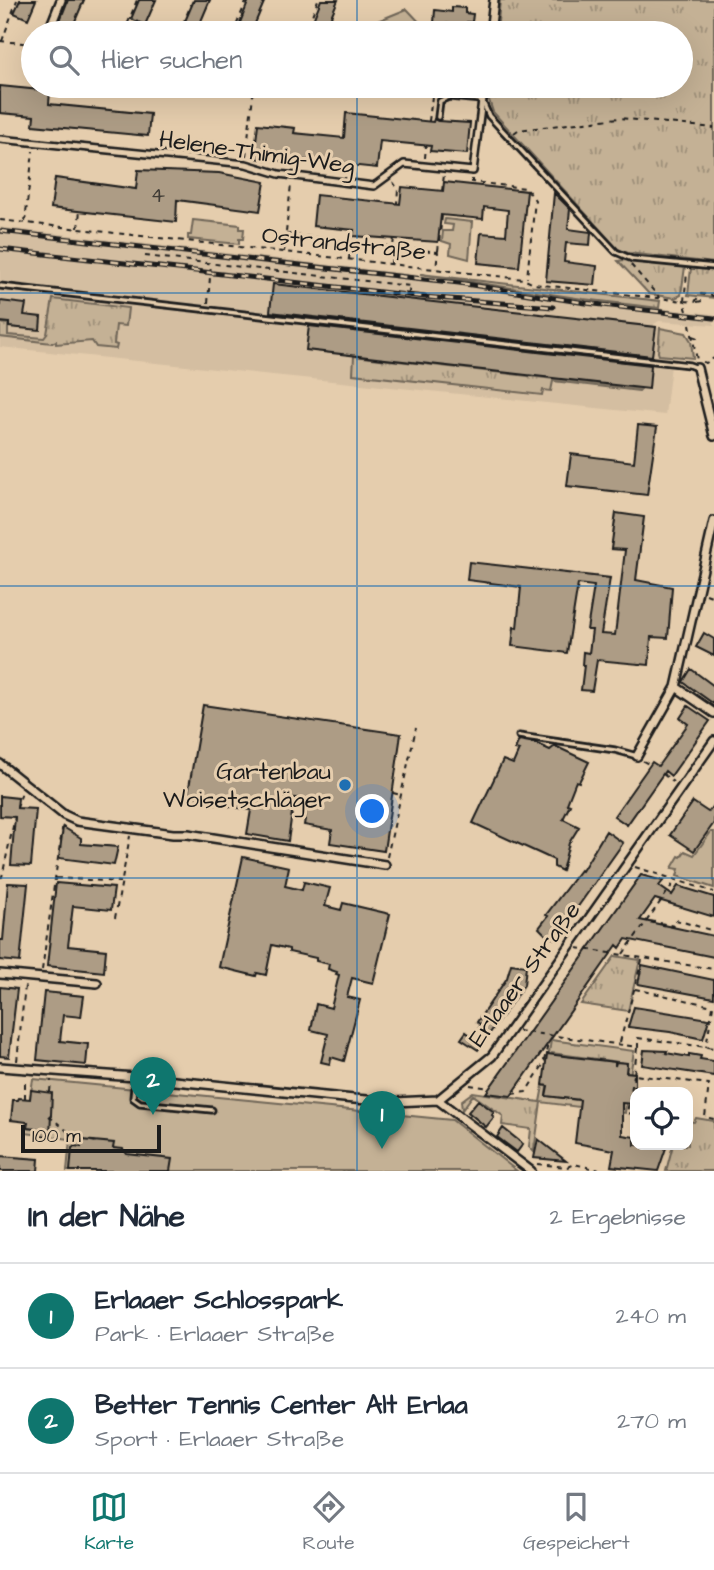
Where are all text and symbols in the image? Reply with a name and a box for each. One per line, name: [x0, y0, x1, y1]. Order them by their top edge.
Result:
search box: [21, 21, 693, 98]
icon: search: [45, 41, 83, 79]
text: Hier suchen: [101, 42, 242, 78]
street label: Helene-Thimig-Weg: [157, 122, 357, 185]
house number: 4: [151, 181, 165, 210]
street label: Ostrandstraße: [260, 218, 428, 270]
place label: Gartenbau Woisetschläger: [163, 755, 331, 818]
marker: Gartenbau Woisetschläger: [337, 777, 353, 793]
your location: [355, 794, 389, 828]
street label: Erlaaer Straße: [460, 895, 589, 1054]
pin: 2: [130, 1057, 176, 1115]
map controls: [630, 1087, 693, 1150]
button: locate: [630, 1087, 693, 1150]
pin: 1: [359, 1091, 405, 1149]
scale bar: [21, 1122, 161, 1154]
text: 100 m: [32, 1123, 81, 1150]
text: In der Nähe: [28, 1196, 185, 1238]
text: 2 Ergebnisse: [550, 1201, 686, 1233]
text: Erlaaer Schlosspark: [95, 1282, 343, 1318]
text: 1: [50, 1300, 52, 1332]
text: 240 m: [616, 1300, 686, 1332]
text: Park · Erlaaer Straße: [95, 1318, 335, 1350]
text: Better Tennis Center Alt Erlaa: [95, 1387, 468, 1423]
text: 2: [44, 1405, 58, 1437]
text: 270 m: [617, 1405, 686, 1437]
text: Sport · Erlaaer Straße: [95, 1423, 344, 1455]
tab: Karte: [84, 1488, 134, 1557]
tab: Route: [303, 1488, 354, 1557]
tab: Gespeichert: [523, 1488, 630, 1557]

